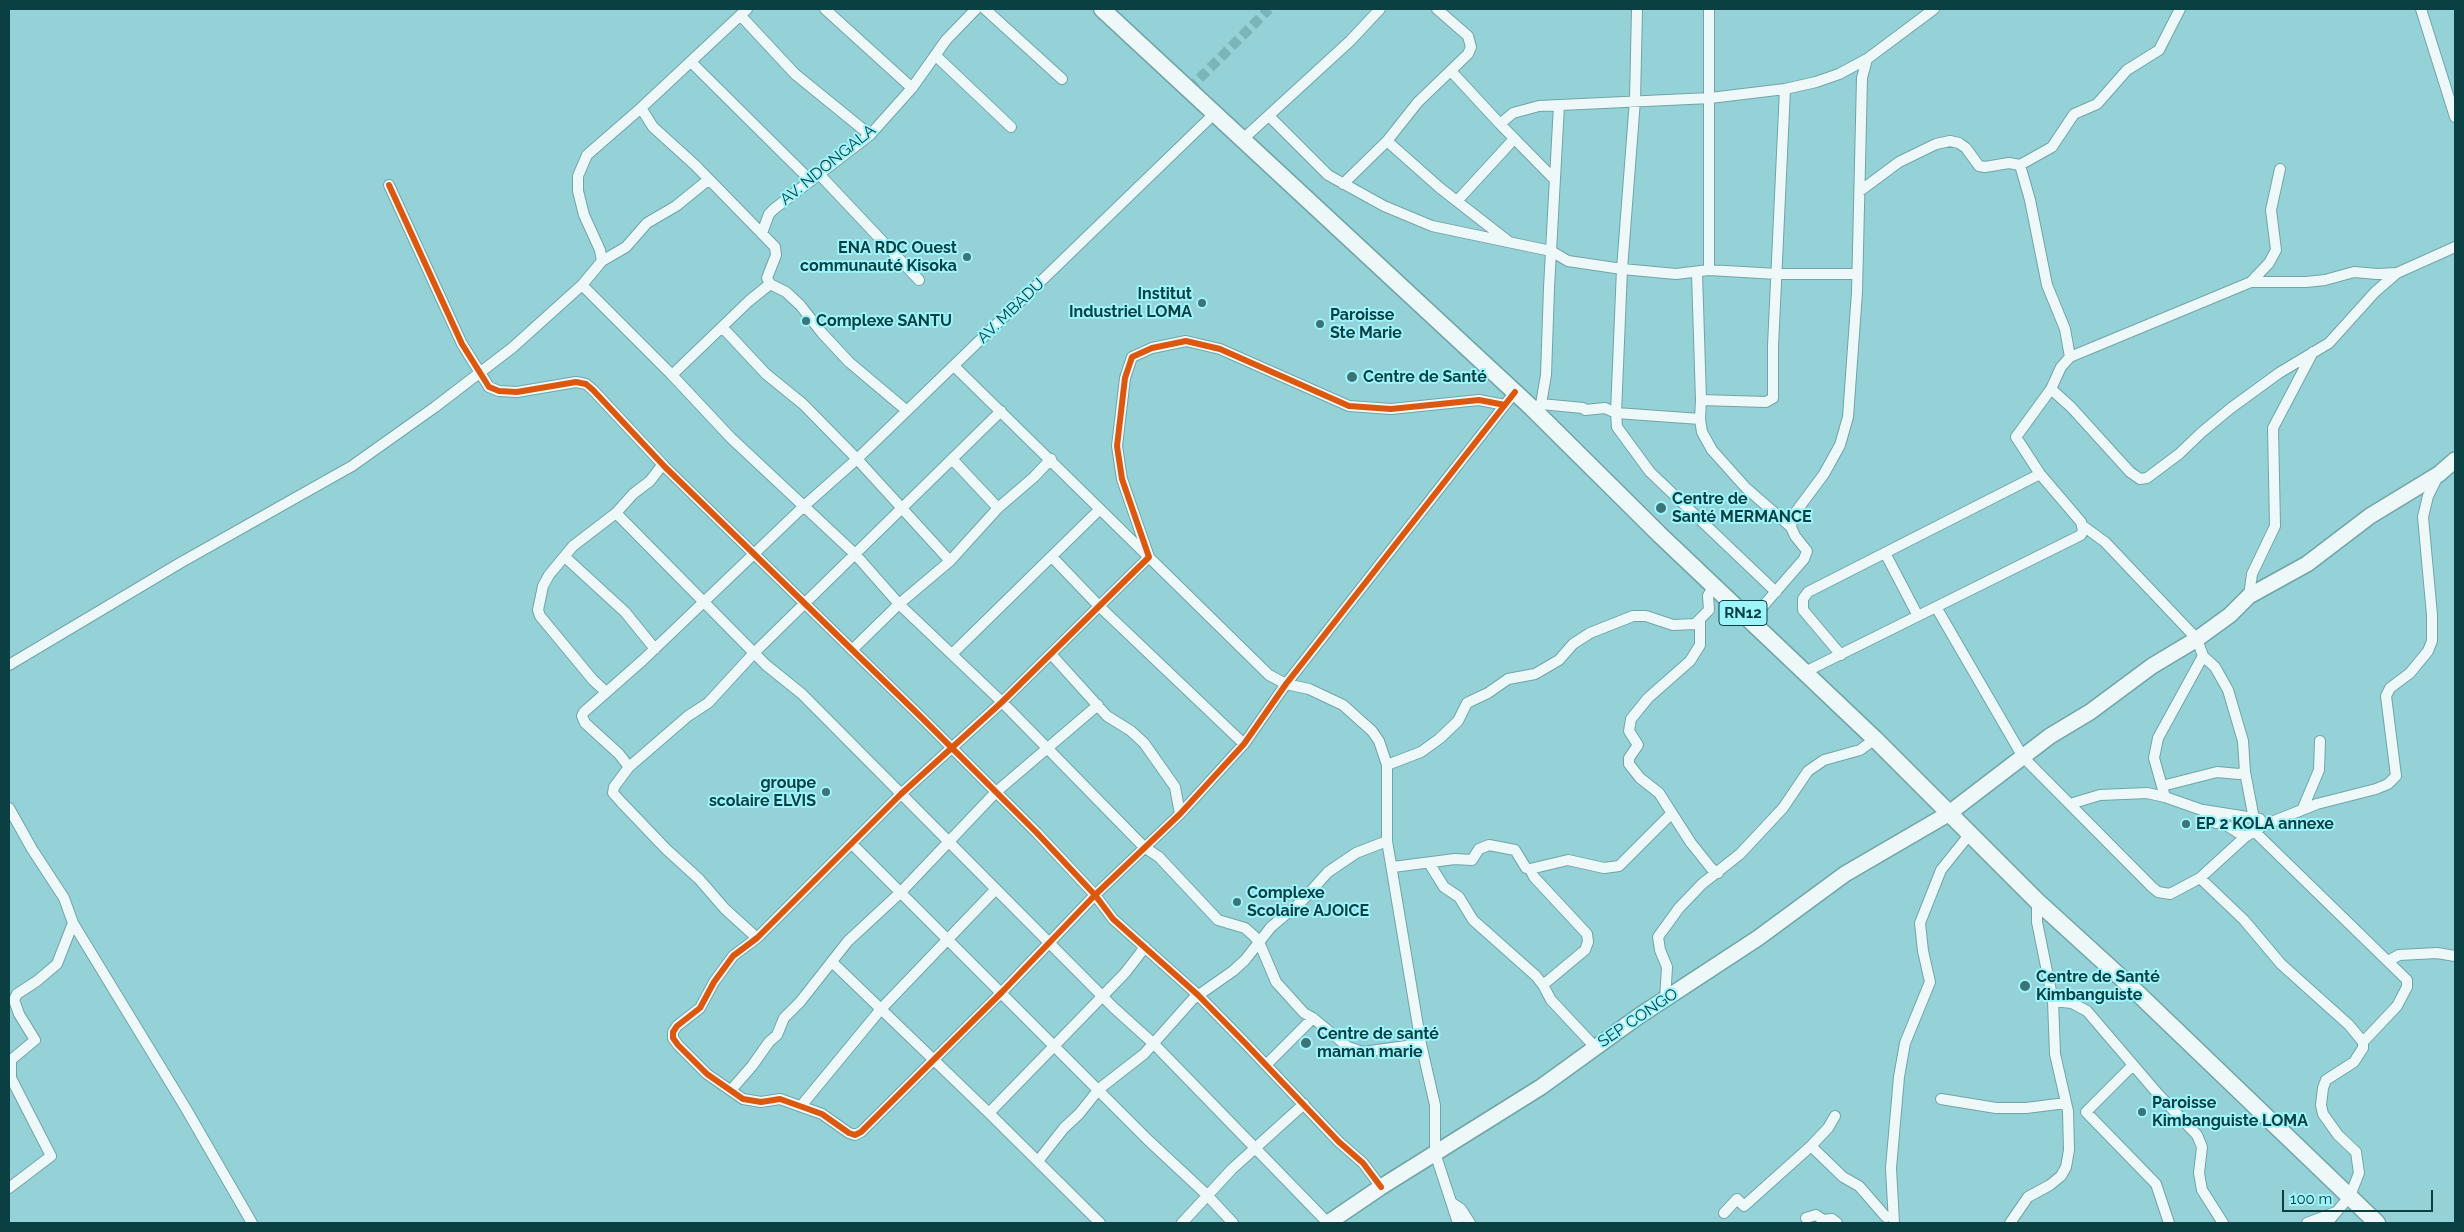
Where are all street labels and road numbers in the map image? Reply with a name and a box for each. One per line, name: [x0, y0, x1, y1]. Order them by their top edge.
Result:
street label: AV. NDONGALA: [776, 121, 880, 209]
street label: AV. MBADU: [974, 274, 1048, 348]
road number: RN12: [1719, 600, 1767, 626]
street label: SEP CONGO: [1594, 984, 1682, 1052]

